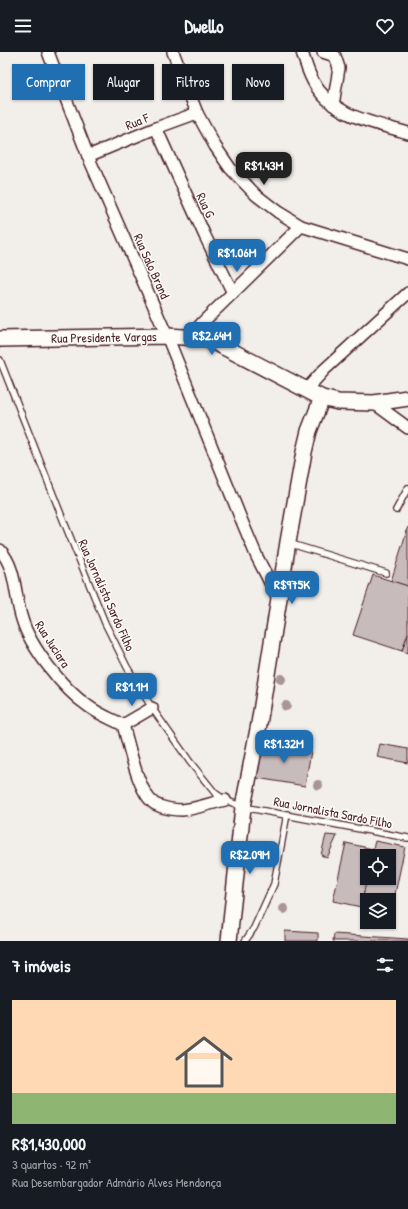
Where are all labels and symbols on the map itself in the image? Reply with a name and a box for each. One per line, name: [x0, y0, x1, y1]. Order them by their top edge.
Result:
street label: Rua F: [122, 108, 153, 134]
pin: R$1.43M: [227, 152, 301, 186]
street label: Rua G: [192, 190, 220, 221]
street label: Rua Salo Brand: [130, 231, 174, 301]
pin: R$1.06M: [200, 239, 274, 273]
pin: R$2.64M: [175, 322, 249, 356]
street label: Rua Presidente Vargas: [51, 327, 157, 347]
street label: Rua Jornalista Sardo Filho: [74, 536, 140, 654]
pin: R$975K: [259, 571, 325, 605]
street label: Rua Juciara: [31, 617, 75, 671]
pin: R$1.1M: [99, 673, 165, 707]
pin: R$1.32M: [247, 730, 321, 764]
street label: Rua Jornalista Sardo Filho: [272, 792, 394, 832]
pin: R$2.09M: [213, 841, 287, 875]

